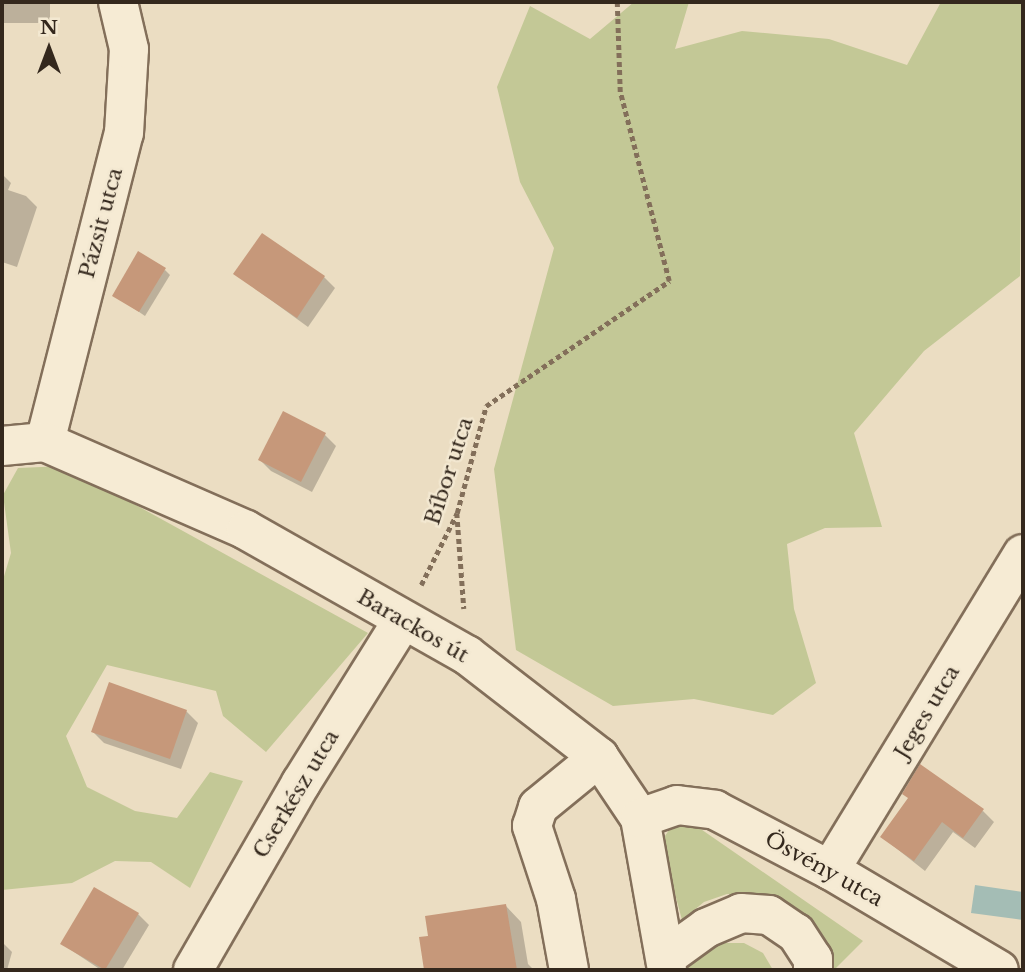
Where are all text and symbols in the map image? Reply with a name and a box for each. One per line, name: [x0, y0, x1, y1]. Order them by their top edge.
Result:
north arrow: [14, 14, 84, 84]
text: N: [40, 16, 58, 39]
street label: Pázsit utca: [74, 165, 128, 281]
street label: Bíbor utca: [420, 414, 478, 528]
street label: Barackos út: [353, 584, 473, 668]
street label: Jeges utca: [889, 661, 965, 763]
street label: Cserkész utca: [248, 725, 344, 863]
street label: Ösvény utca: [760, 826, 888, 912]

